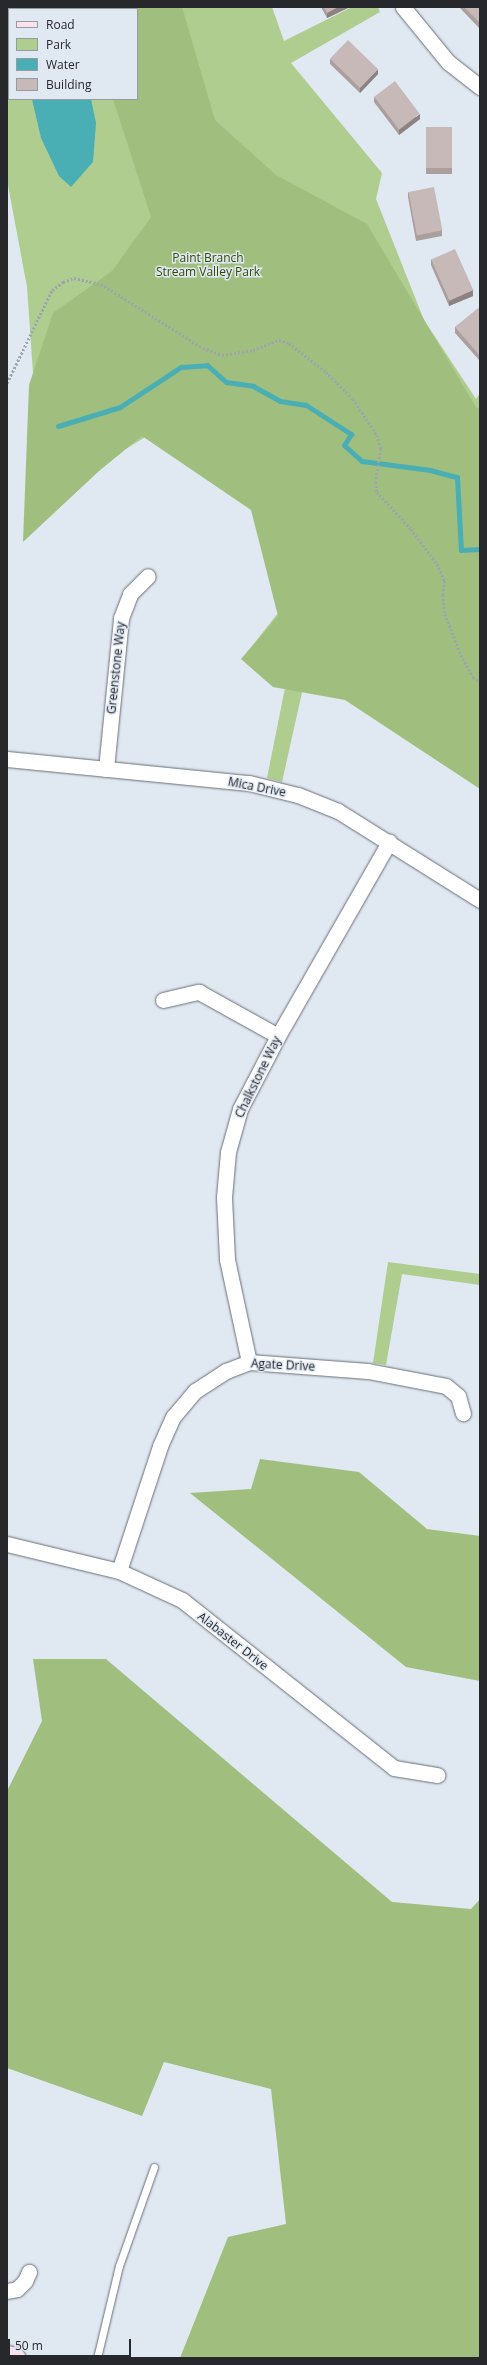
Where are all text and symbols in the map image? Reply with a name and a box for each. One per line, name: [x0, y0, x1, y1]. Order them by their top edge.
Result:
legend: [8, 8, 138, 100]
text: Road: [46, 16, 75, 33]
text: Park: [46, 36, 71, 53]
text: Water: [46, 56, 80, 73]
text: Building: [46, 76, 91, 93]
park label: Paint Branch Stream Valley Park: [156, 251, 260, 279]
street label: Greenstone Way: [104, 621, 128, 715]
street label: Mica Drive: [227, 774, 287, 800]
street label: Chalkstone Way: [232, 1034, 284, 1120]
street label: Agate Drive: [251, 1356, 315, 1374]
street label: Alabaster Drive: [195, 1609, 271, 1673]
scale bar: [10, 2331, 133, 2357]
text: 50 m: [15, 2337, 43, 2354]

